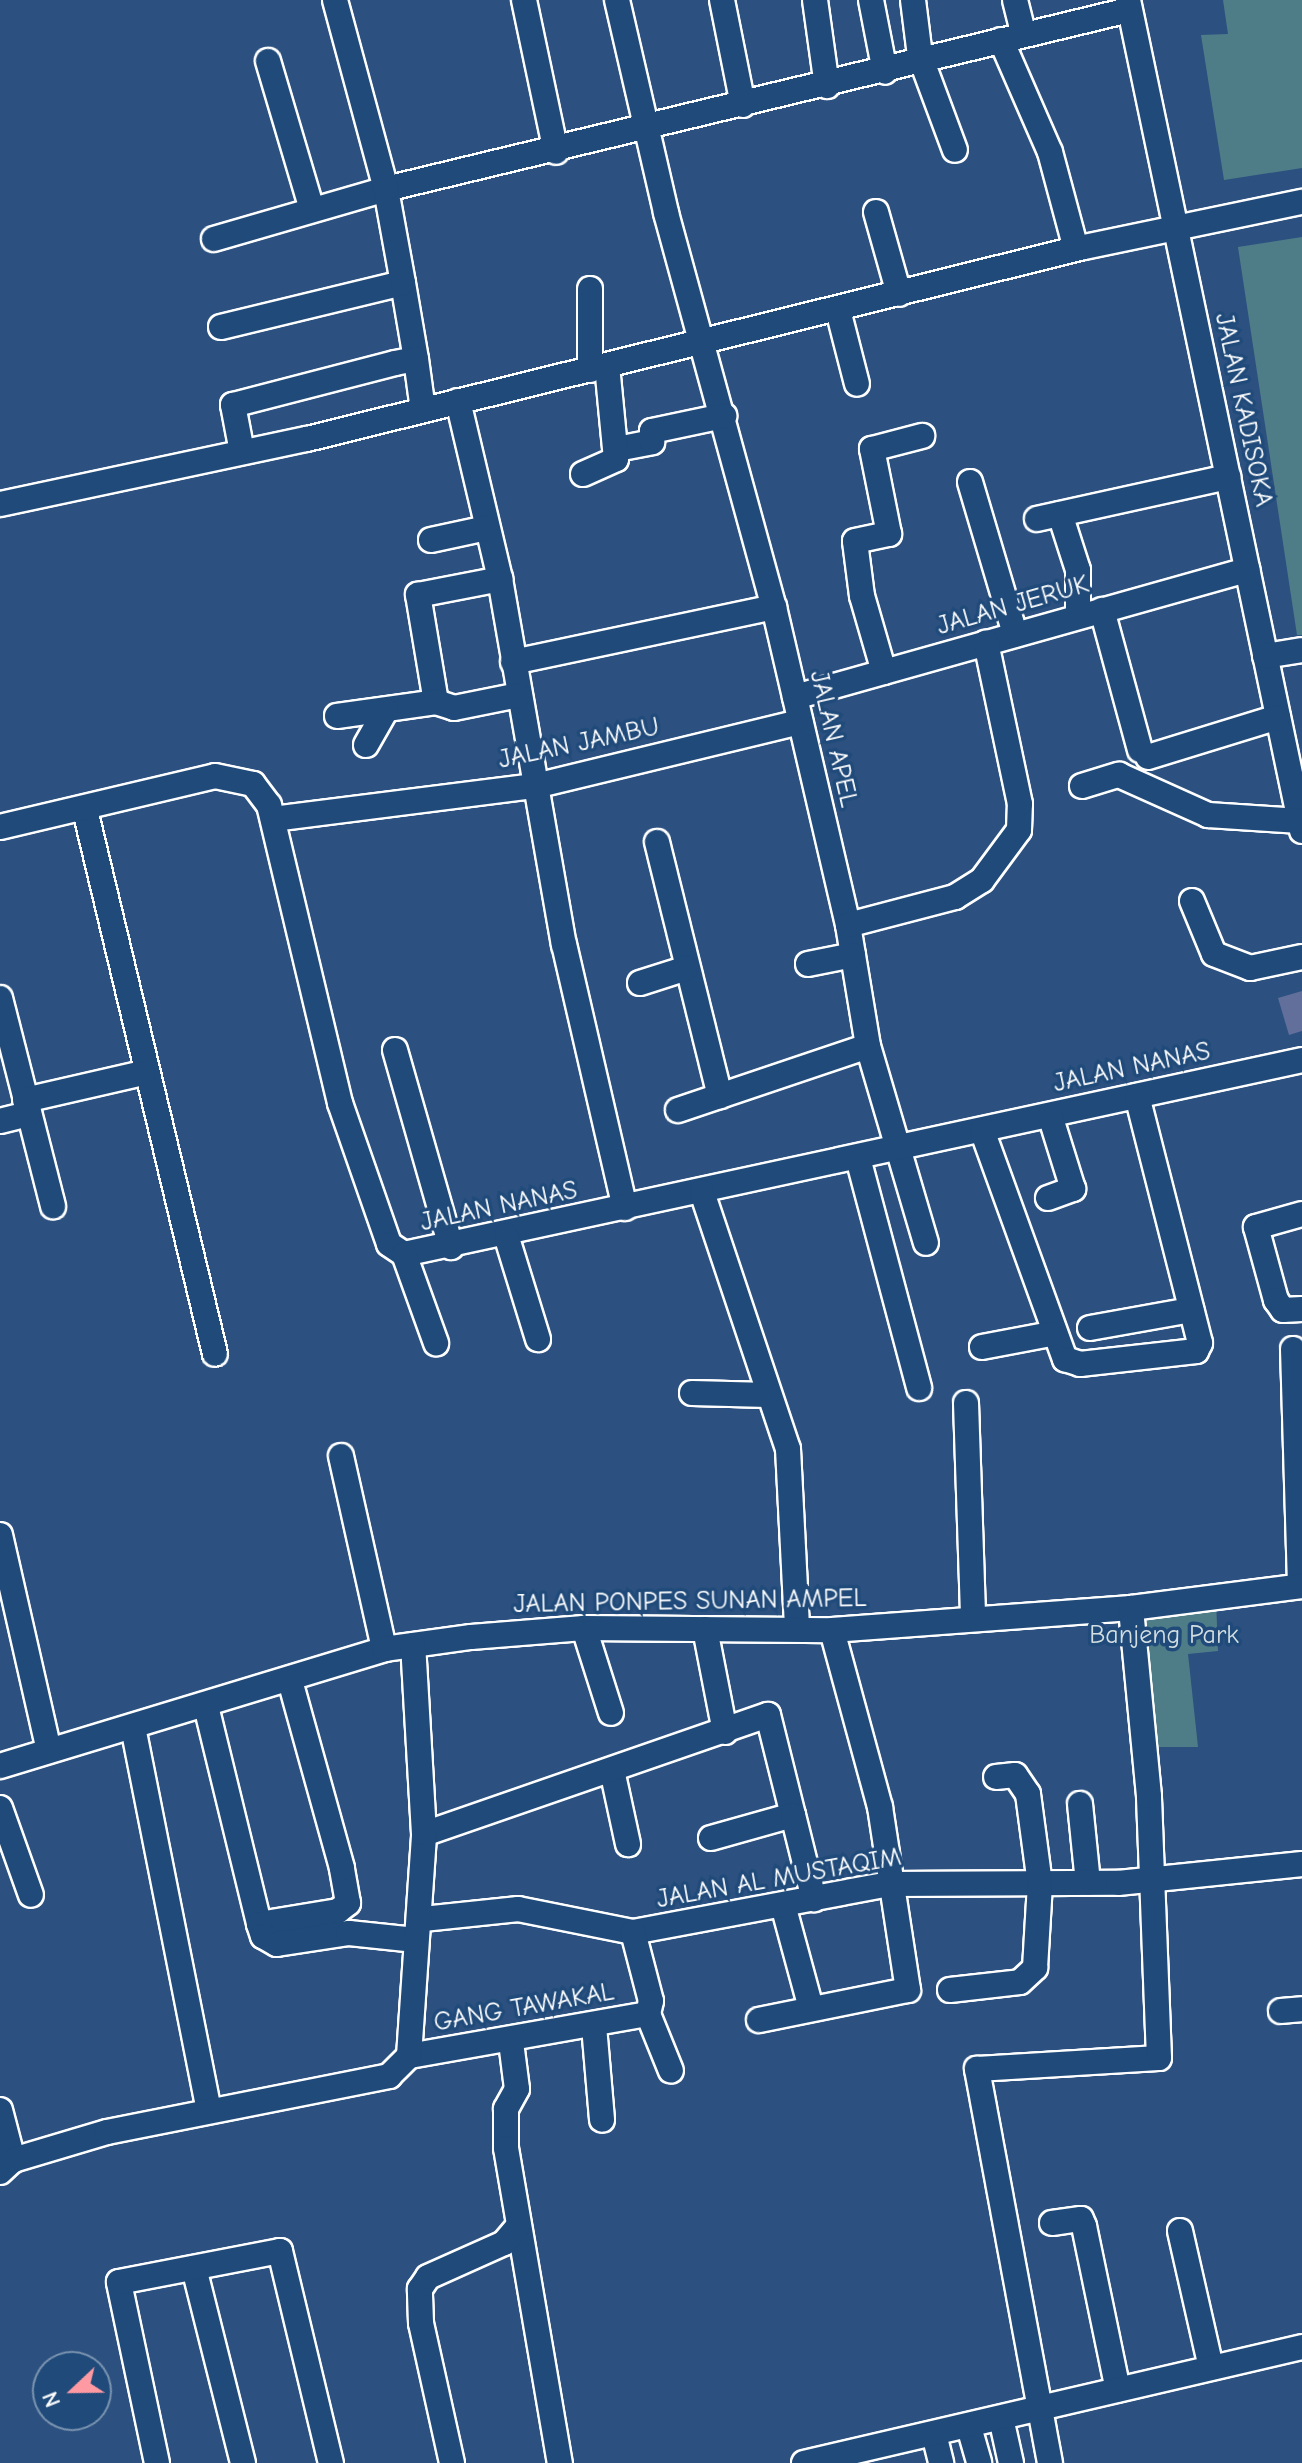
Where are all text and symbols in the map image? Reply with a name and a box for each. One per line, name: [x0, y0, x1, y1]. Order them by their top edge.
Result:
street label: JALAN KADISOKA: [1207, 310, 1279, 510]
street label: JALAN JERUK: [933, 569, 1093, 643]
street label: JALAN APEL: [802, 668, 864, 810]
street label: JALAN JAMBU: [496, 712, 662, 776]
street label: JALAN NANAS: [1051, 1036, 1213, 1100]
street label: JALAN NANAS: [418, 1175, 580, 1239]
street label: JALAN PONPES SUNAN AMPEL: [513, 1583, 867, 1621]
park label: Banjeng Park: [1089, 1620, 1239, 1652]
street label: JALAN AL MUSTAQIM: [654, 1842, 904, 1916]
street label: GANG TAWAKAL: [432, 1977, 616, 2039]
north arrow: [32, 2351, 112, 2431]
text: N: [37, 2388, 66, 2411]

